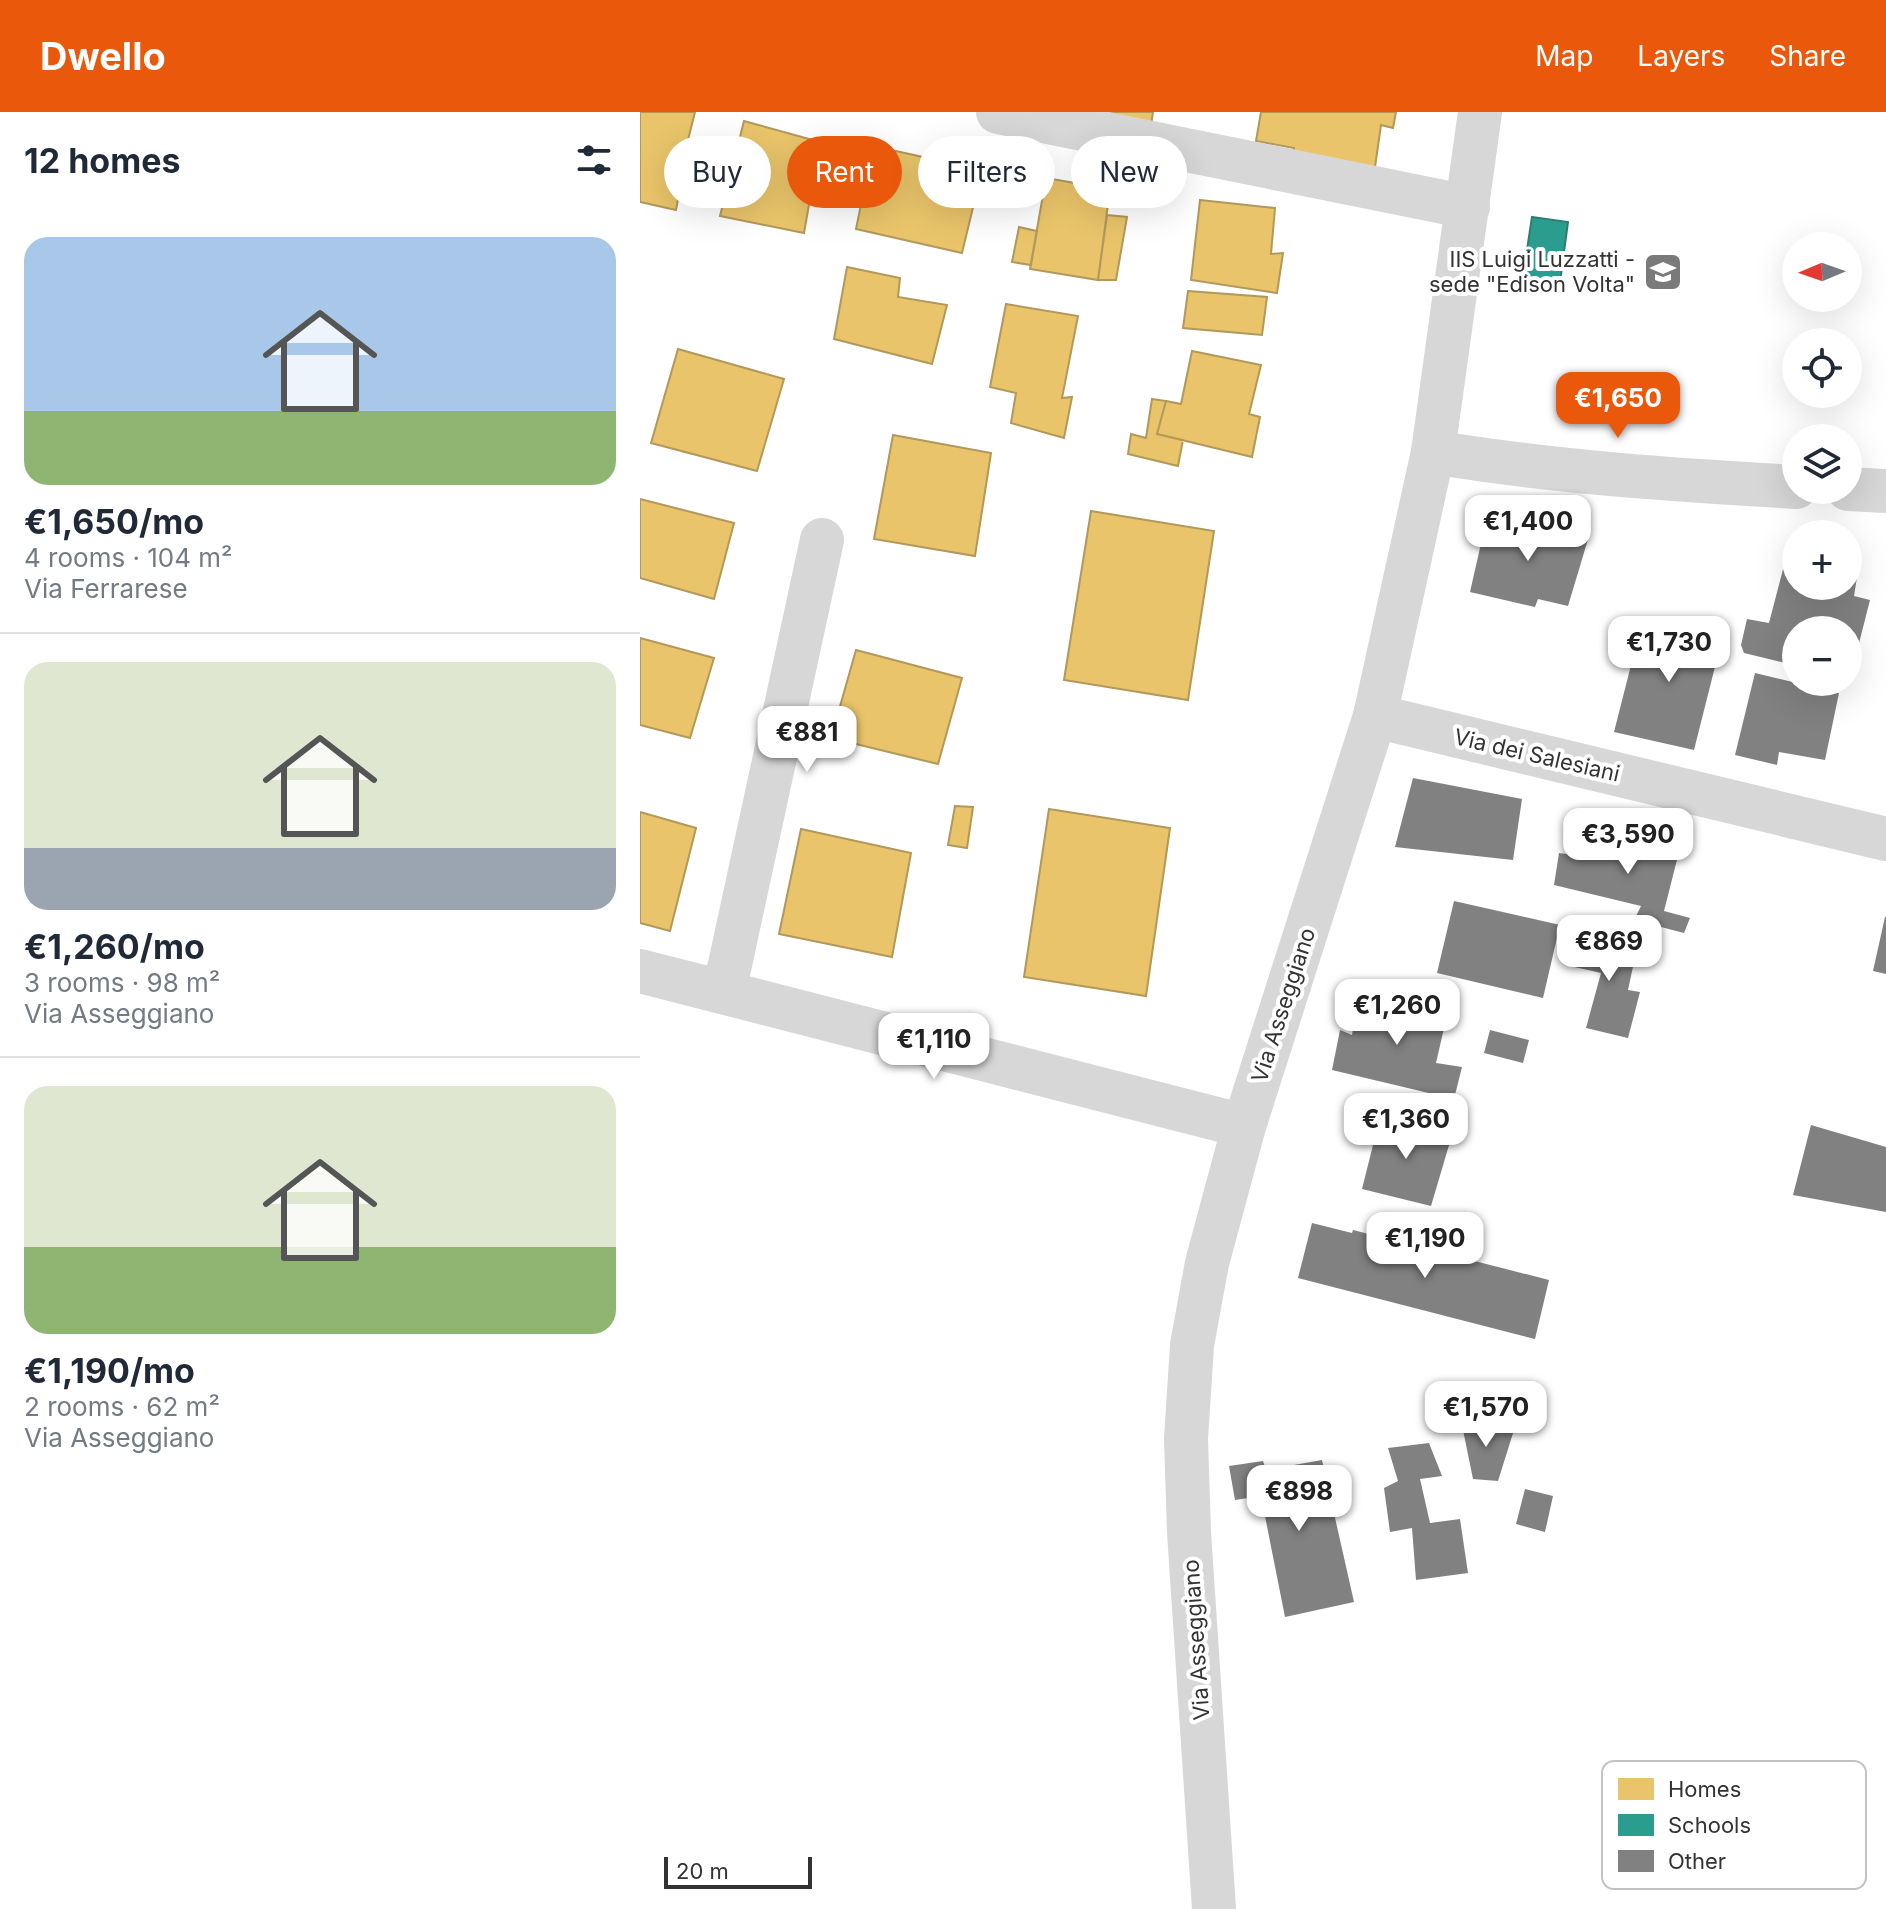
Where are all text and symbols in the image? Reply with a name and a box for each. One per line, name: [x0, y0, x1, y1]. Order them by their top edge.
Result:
text: Dwello: [40, 33, 166, 79]
text: Map: [1535, 39, 1593, 73]
text: Layers: [1637, 39, 1725, 73]
text: Share: [1769, 39, 1846, 73]
chip: Buy: [664, 136, 771, 208]
chip: Rent: [787, 136, 902, 208]
chip: Filters: [918, 136, 1055, 208]
chip: New: [1071, 136, 1187, 208]
icon: filters: [572, 138, 616, 182]
text: 12 homes: [24, 140, 180, 181]
north arrow: [1782, 232, 1862, 312]
map controls: [1782, 232, 1862, 696]
place label: IIS Luigi Luzzatti - sede "Edison Volta": [1429, 246, 1635, 297]
school or university icon: IIS Luigi Luzzatti - sede "Edison Volta": [1642, 251, 1684, 293]
icon: home: [248, 289, 392, 433]
button: locate: [1782, 328, 1862, 408]
pin: €1,650: [1553, 372, 1683, 440]
text: €1,650: [1574, 382, 1662, 413]
button: layers: [1782, 424, 1862, 504]
pin: €1,400: [1463, 495, 1593, 563]
text: €1,650/mo: [24, 501, 204, 542]
text: €1,400: [1483, 505, 1573, 536]
button: +: [1782, 520, 1862, 600]
text: 4 rooms · 104 m²: [24, 542, 233, 573]
text: Via Ferrarese: [24, 573, 188, 604]
pin: €1,730: [1604, 616, 1734, 684]
button: −: [1782, 616, 1862, 696]
text: €1,730: [1626, 626, 1712, 657]
pin: €881: [760, 706, 854, 774]
icon: home: [248, 714, 392, 858]
text: €881: [776, 716, 838, 747]
street label: Via dei Salesiani: [1452, 723, 1622, 787]
pin: €3,590: [1563, 808, 1693, 876]
text: €3,590: [1581, 818, 1675, 849]
pin: €869: [1562, 915, 1656, 983]
street label: Via Asseggiano: [1246, 924, 1320, 1086]
text: €869: [1575, 925, 1643, 956]
text: €1,260/mo: [24, 926, 205, 967]
text: 3 rooms · 98 m²: [24, 967, 220, 998]
pin: €1,260: [1332, 979, 1462, 1047]
text: €1,260: [1353, 989, 1441, 1020]
text: Via Asseggiano: [24, 998, 214, 1029]
pin: €1,110: [869, 1013, 999, 1081]
text: €1,110: [896, 1023, 972, 1054]
pin: €1,360: [1341, 1093, 1471, 1161]
text: €1,360: [1362, 1103, 1450, 1134]
icon: home: [248, 1138, 392, 1282]
pin: €1,190: [1360, 1212, 1490, 1280]
text: €1,190: [1385, 1222, 1465, 1253]
text: €1,190/mo: [24, 1350, 195, 1391]
pin: €1,570: [1421, 1381, 1551, 1449]
text: 2 rooms · 62 m²: [24, 1391, 220, 1422]
text: €1,570: [1443, 1391, 1529, 1422]
text: Via Asseggiano: [24, 1422, 214, 1453]
pin: €898: [1252, 1465, 1346, 1533]
text: €898: [1265, 1475, 1333, 1506]
street label: Via Asseggiano: [1177, 1559, 1215, 1721]
legend: [1602, 1761, 1866, 1889]
text: Homes: [1668, 1776, 1741, 1802]
text: Schools: [1668, 1812, 1751, 1838]
text: Other: [1668, 1848, 1726, 1874]
scale bar: [664, 1853, 812, 1889]
text: 20 m: [676, 1858, 729, 1884]

